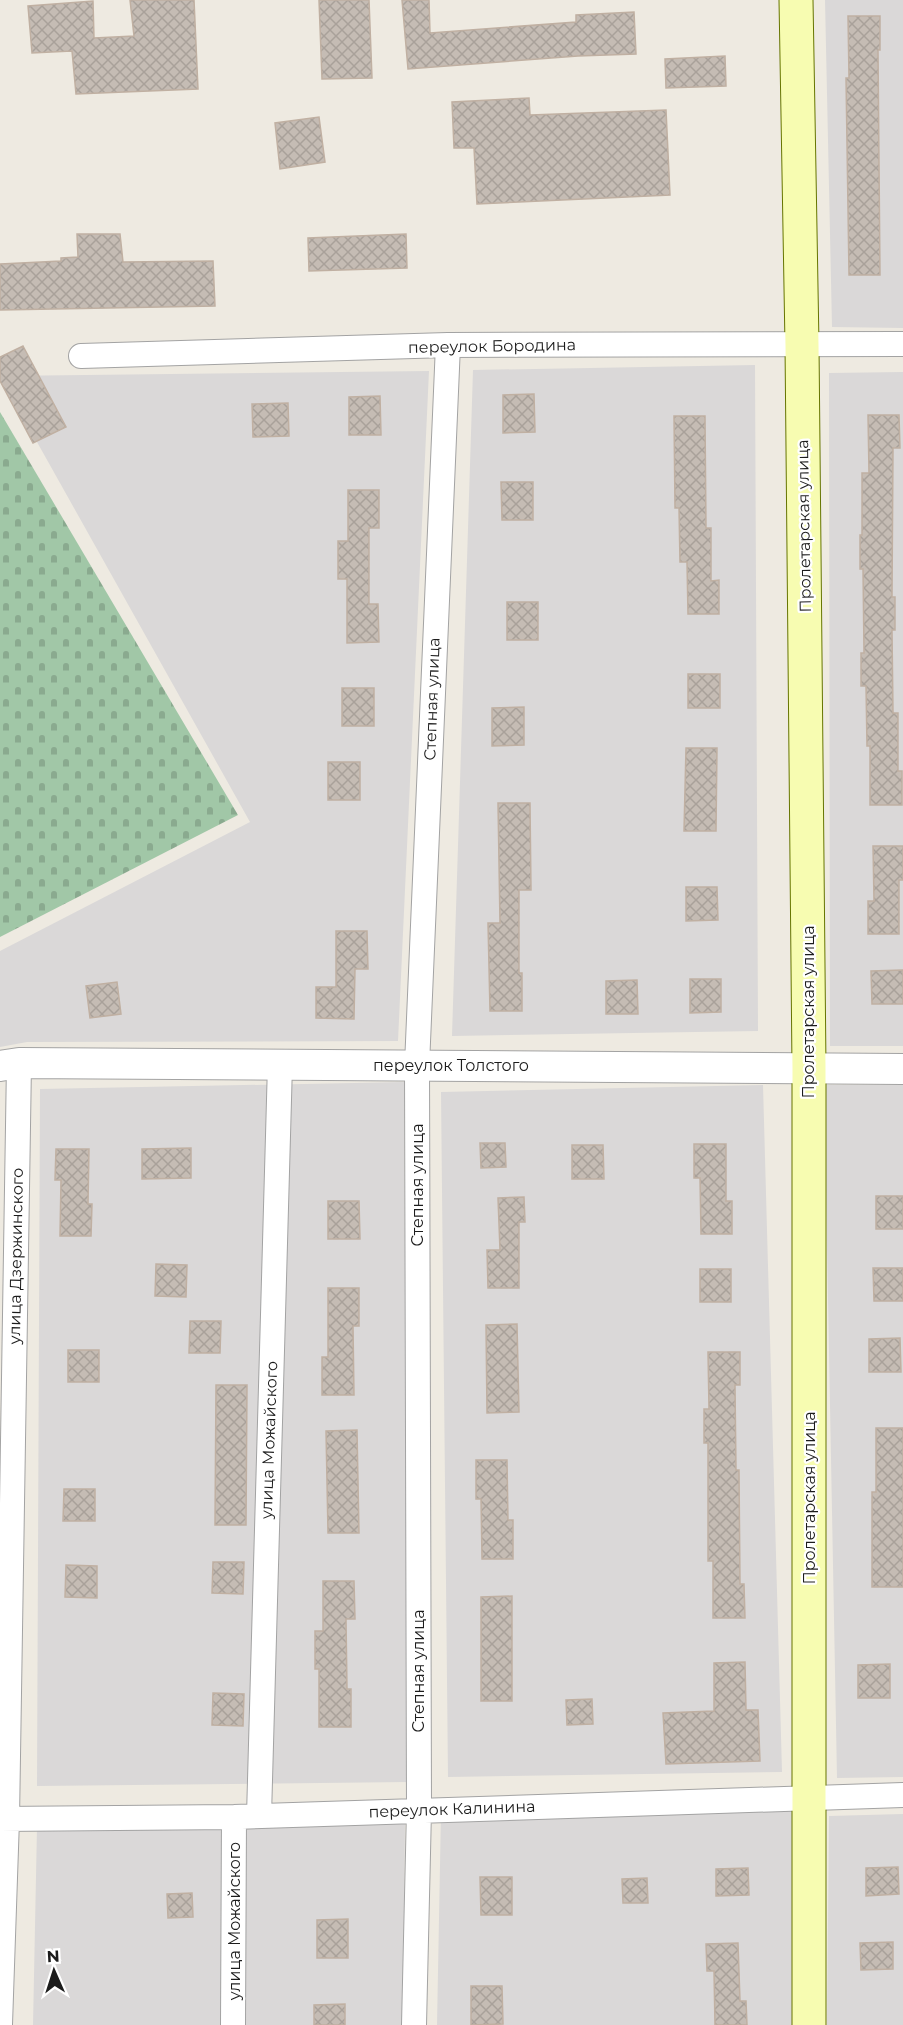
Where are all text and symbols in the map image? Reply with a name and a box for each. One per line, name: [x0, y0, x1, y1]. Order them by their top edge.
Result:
street label: переулок Бородина: [408, 335, 576, 357]
street label: Пролетарская улица: [793, 439, 815, 613]
street label: Степная улица: [420, 637, 444, 761]
street label: Пролетарская улица: [799, 925, 818, 1099]
street label: переулок Толстого: [373, 1056, 529, 1075]
street label: Степная улица: [408, 1123, 427, 1247]
street label: улица Дзержинского: [5, 1168, 27, 1345]
street label: улица Можайского: [257, 1360, 281, 1521]
street label: Пролетарская улица: [800, 1411, 819, 1585]
street label: Степная улица: [409, 1609, 428, 1733]
street label: переулок Калинина: [368, 1797, 536, 1821]
street label: улица Можайского: [225, 1842, 244, 2001]
north arrow: [24, 1941, 84, 2001]
text: N: [46, 1947, 60, 1966]

